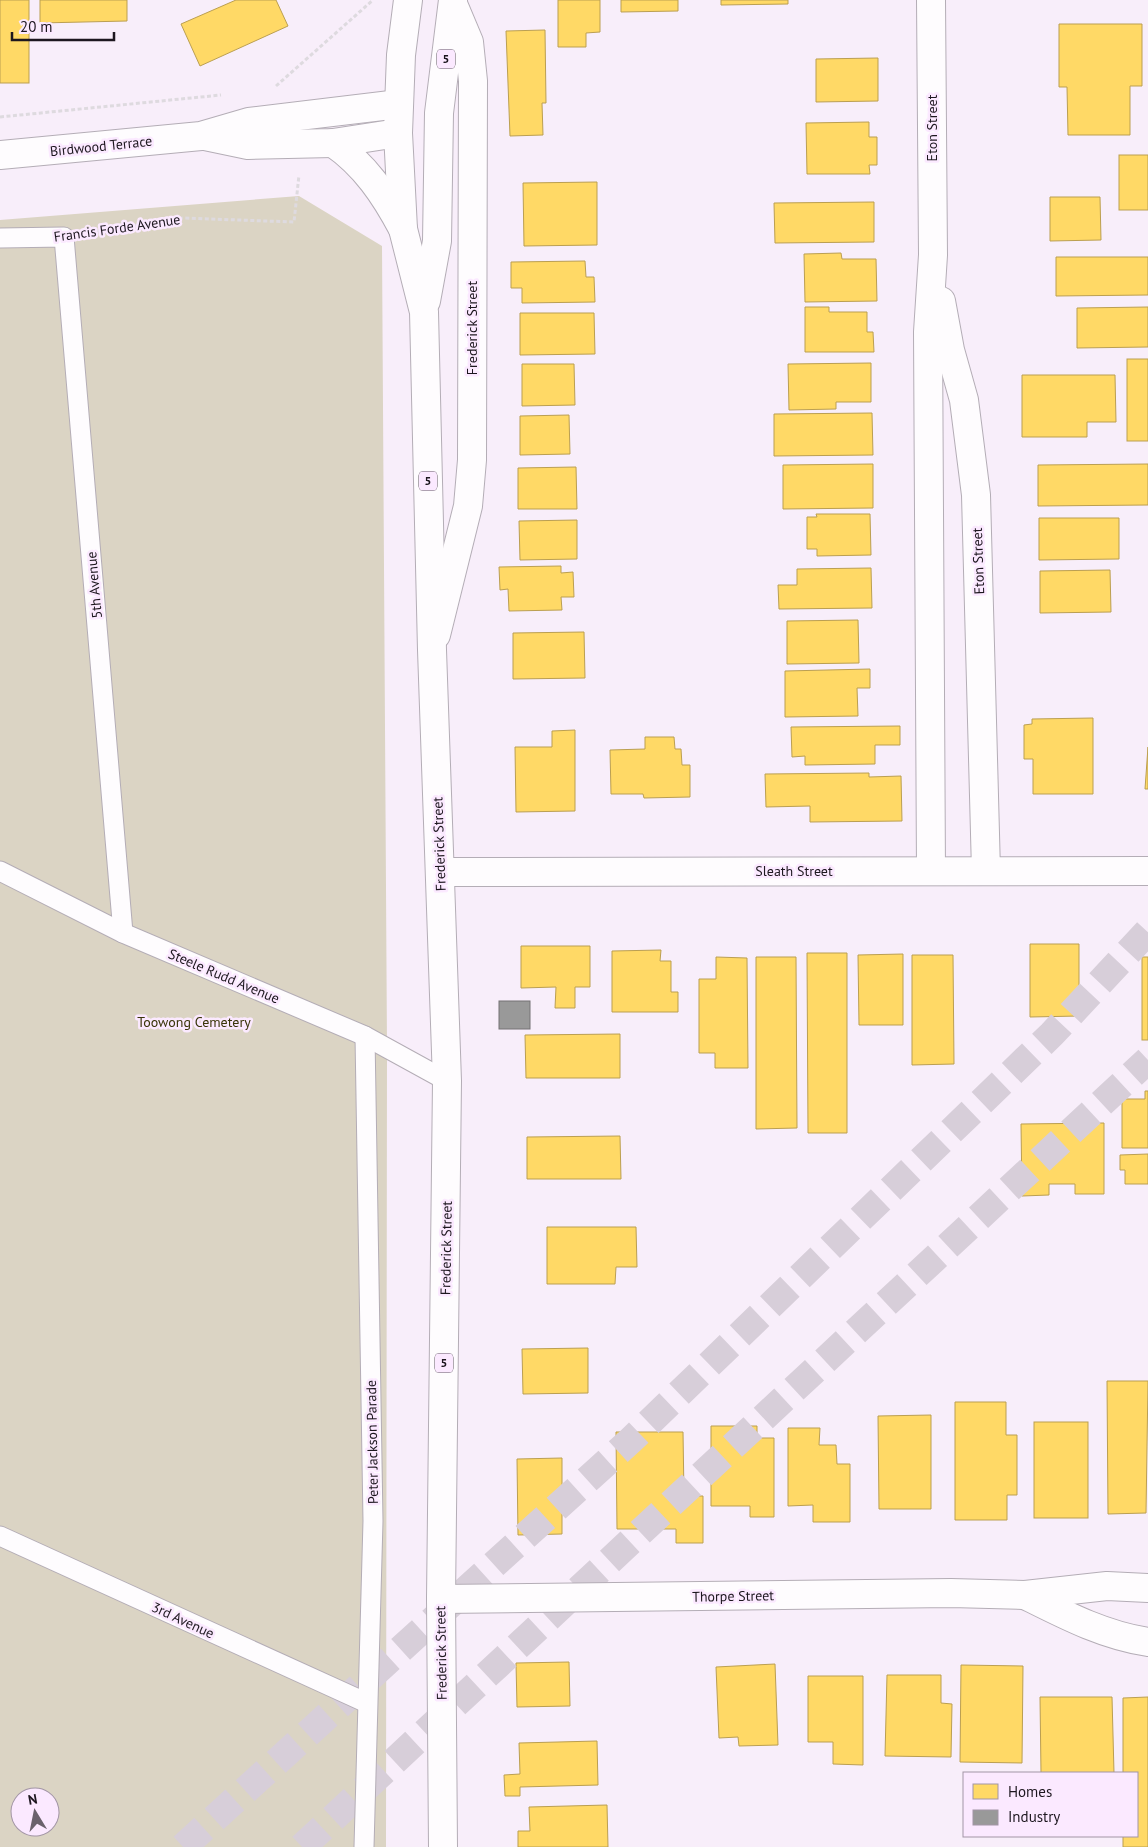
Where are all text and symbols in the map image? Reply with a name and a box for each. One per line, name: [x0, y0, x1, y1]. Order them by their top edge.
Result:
scale bar: [12, 10, 115, 42]
text: 20 m: [20, 17, 53, 36]
road number: 5: [437, 50, 455, 68]
street label: Eton Street: [923, 94, 941, 161]
street label: Birdwood Terrace: [49, 132, 153, 160]
street label: Francis Forde Avenue: [53, 210, 181, 246]
street label: Frederick Street: [463, 281, 481, 375]
road number: 5: [419, 472, 437, 491]
street label: Eton Street: [968, 527, 988, 595]
street label: 5th Avenue: [82, 551, 106, 619]
street label: Frederick Street: [428, 796, 450, 891]
street label: Sleath Street: [755, 862, 833, 880]
street label: Steele Rudd Avenue: [166, 944, 282, 1008]
park label: Toowong Cemetery: [137, 1013, 251, 1031]
street label: Frederick Street: [436, 1200, 456, 1295]
road number: 5: [435, 1354, 453, 1372]
street label: Peter Jackson Parade: [362, 1380, 382, 1504]
street label: Thorpe Street: [692, 1586, 774, 1606]
street label: 3rd Avenue: [149, 1598, 217, 1642]
street label: Frederick Street: [431, 1605, 451, 1700]
legend: [963, 1772, 1138, 1837]
text: Homes: [1008, 1782, 1052, 1801]
north arrow: [10, 1787, 60, 1837]
text: N: [27, 1790, 39, 1809]
text: Industry: [1008, 1807, 1060, 1826]

